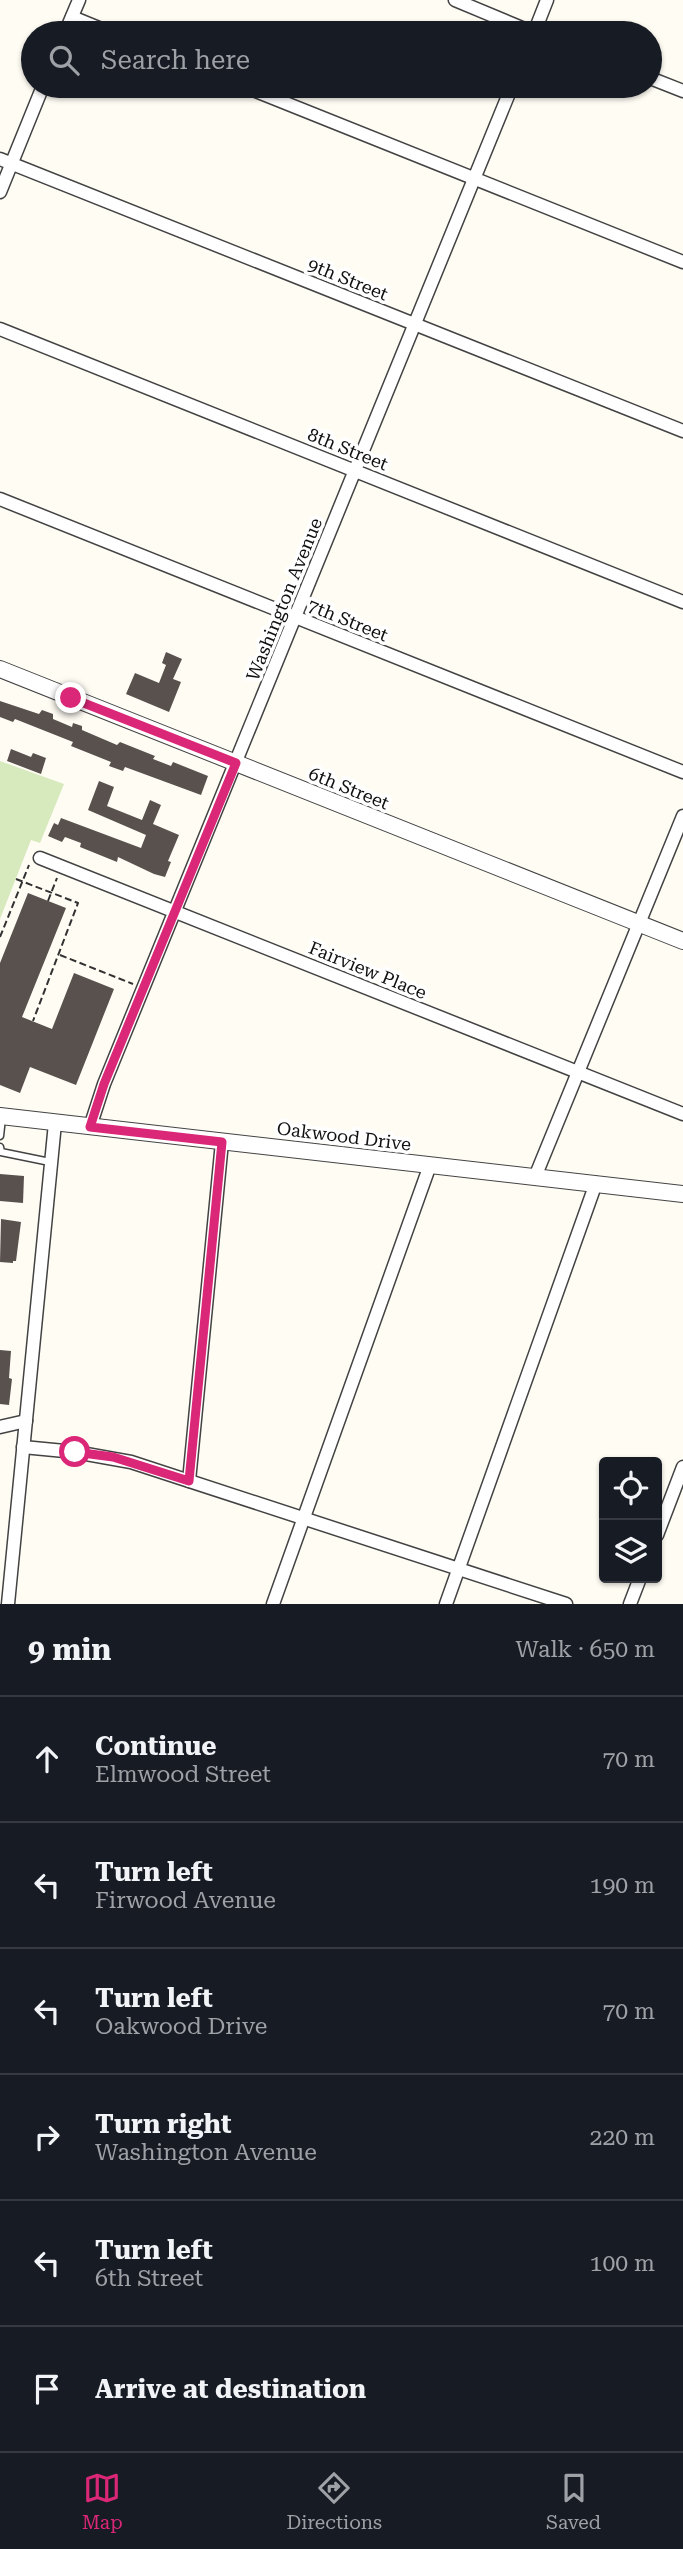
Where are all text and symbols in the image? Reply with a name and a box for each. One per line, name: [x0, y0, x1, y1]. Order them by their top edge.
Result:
search box: [21, 21, 662, 98]
icon: search: [45, 41, 83, 79]
text: Search here: [101, 45, 250, 75]
street label: 9th Street: [305, 253, 391, 305]
street label: 8th Street: [305, 423, 391, 475]
street label: Washington Avenue: [242, 514, 326, 683]
street label: 7th Street: [305, 594, 391, 646]
route end: [55, 682, 86, 713]
street label: 6th Street: [306, 762, 392, 814]
street label: Fairview Place: [306, 937, 430, 1003]
street label: Oakwood Drive: [276, 1117, 412, 1155]
route start: [59, 1436, 90, 1467]
map controls: [599, 1457, 662, 1583]
button: locate: [599, 1457, 662, 1520]
button: layers: [599, 1520, 662, 1583]
text: 9 min: [28, 1632, 111, 1667]
text: Walk · 650 m: [516, 1636, 655, 1663]
text: Continue: [95, 1731, 217, 1761]
icon: ahead: [28, 1740, 66, 1778]
text: 70 m: [602, 1746, 655, 1773]
text: Elmwood Street: [95, 1761, 271, 1788]
text: Turn left: [95, 1857, 213, 1887]
icon: left: [28, 1866, 66, 1904]
text: 190 m: [590, 1872, 655, 1899]
text: Firwood Avenue: [95, 1887, 276, 1914]
text: Turn left: [95, 1983, 213, 2013]
icon: left: [28, 1992, 66, 2030]
text: 70 m: [602, 1998, 655, 2025]
text: Oakwood Drive: [95, 2013, 268, 2040]
text: Turn right: [95, 2109, 231, 2139]
icon: right: [28, 2118, 66, 2156]
text: 220 m: [590, 2124, 655, 2151]
text: Washington Avenue: [95, 2139, 317, 2166]
text: Turn left: [95, 2235, 213, 2265]
icon: left: [28, 2244, 66, 2282]
text: 100 m: [590, 2250, 655, 2277]
text: 6th Street: [95, 2265, 203, 2292]
icon: arrive: [28, 2370, 66, 2408]
text: Arrive at destination: [95, 2374, 366, 2404]
tab: Map: [82, 2469, 123, 2534]
tab: Directions: [286, 2469, 382, 2534]
tab: Saved: [546, 2469, 601, 2534]

